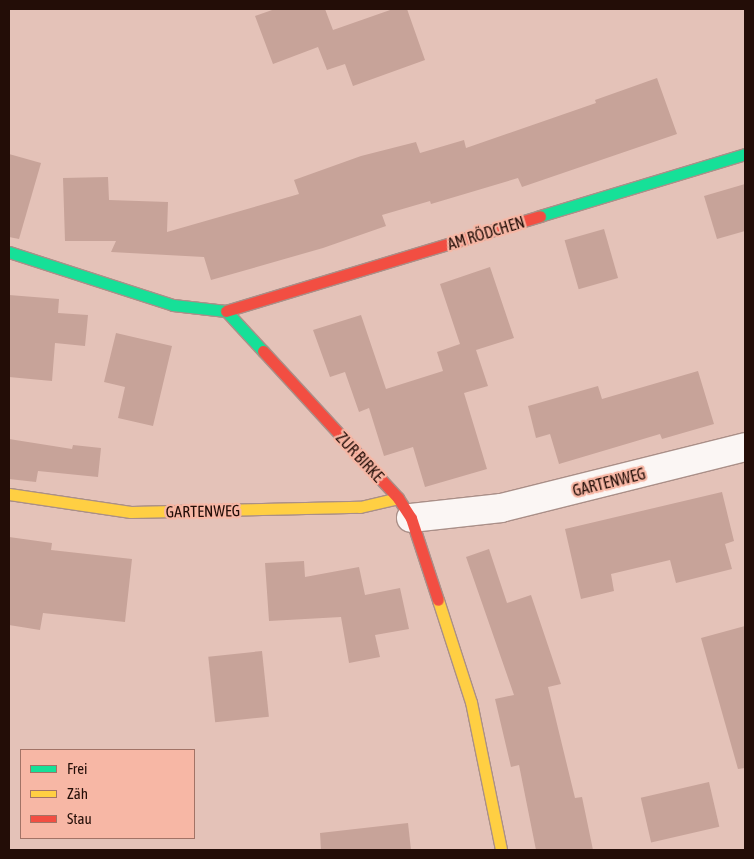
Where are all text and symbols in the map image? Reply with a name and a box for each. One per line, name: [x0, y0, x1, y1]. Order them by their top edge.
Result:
street label: AM RÖDCHEN: [445, 212, 527, 254]
street label: ZUR BIRKE: [332, 428, 388, 486]
street label: GARTENWEG: [571, 464, 647, 500]
street label: GARTENWEG: [166, 501, 240, 521]
legend: [20, 749, 195, 839]
text: Frei: [67, 760, 87, 777]
text: Zäh: [67, 785, 88, 802]
text: Stau: [67, 810, 92, 827]

